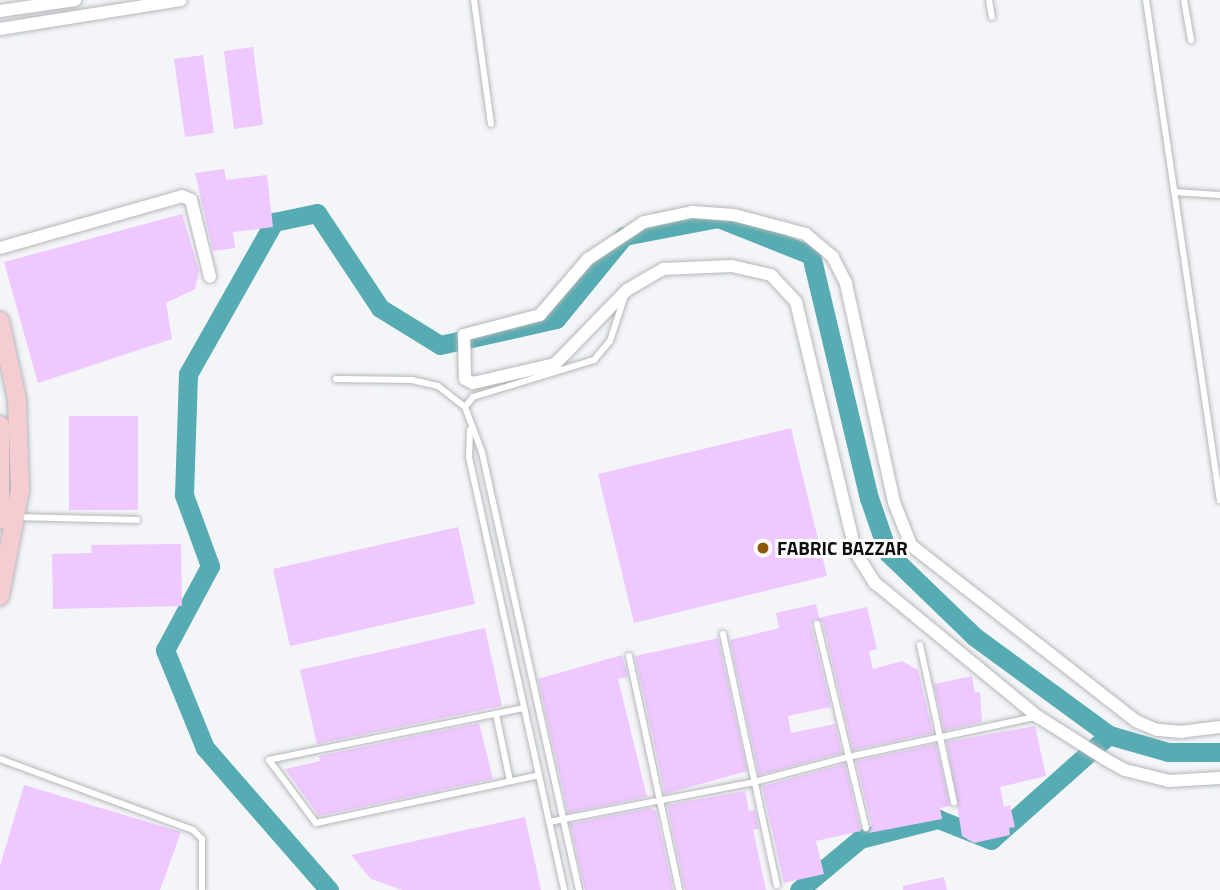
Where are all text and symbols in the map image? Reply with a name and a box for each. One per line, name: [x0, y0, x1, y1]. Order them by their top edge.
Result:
place label: FABRIC BAZZAR: [777, 537, 908, 559]
marker: FABRIC BAZZAR: [755, 540, 771, 556]

